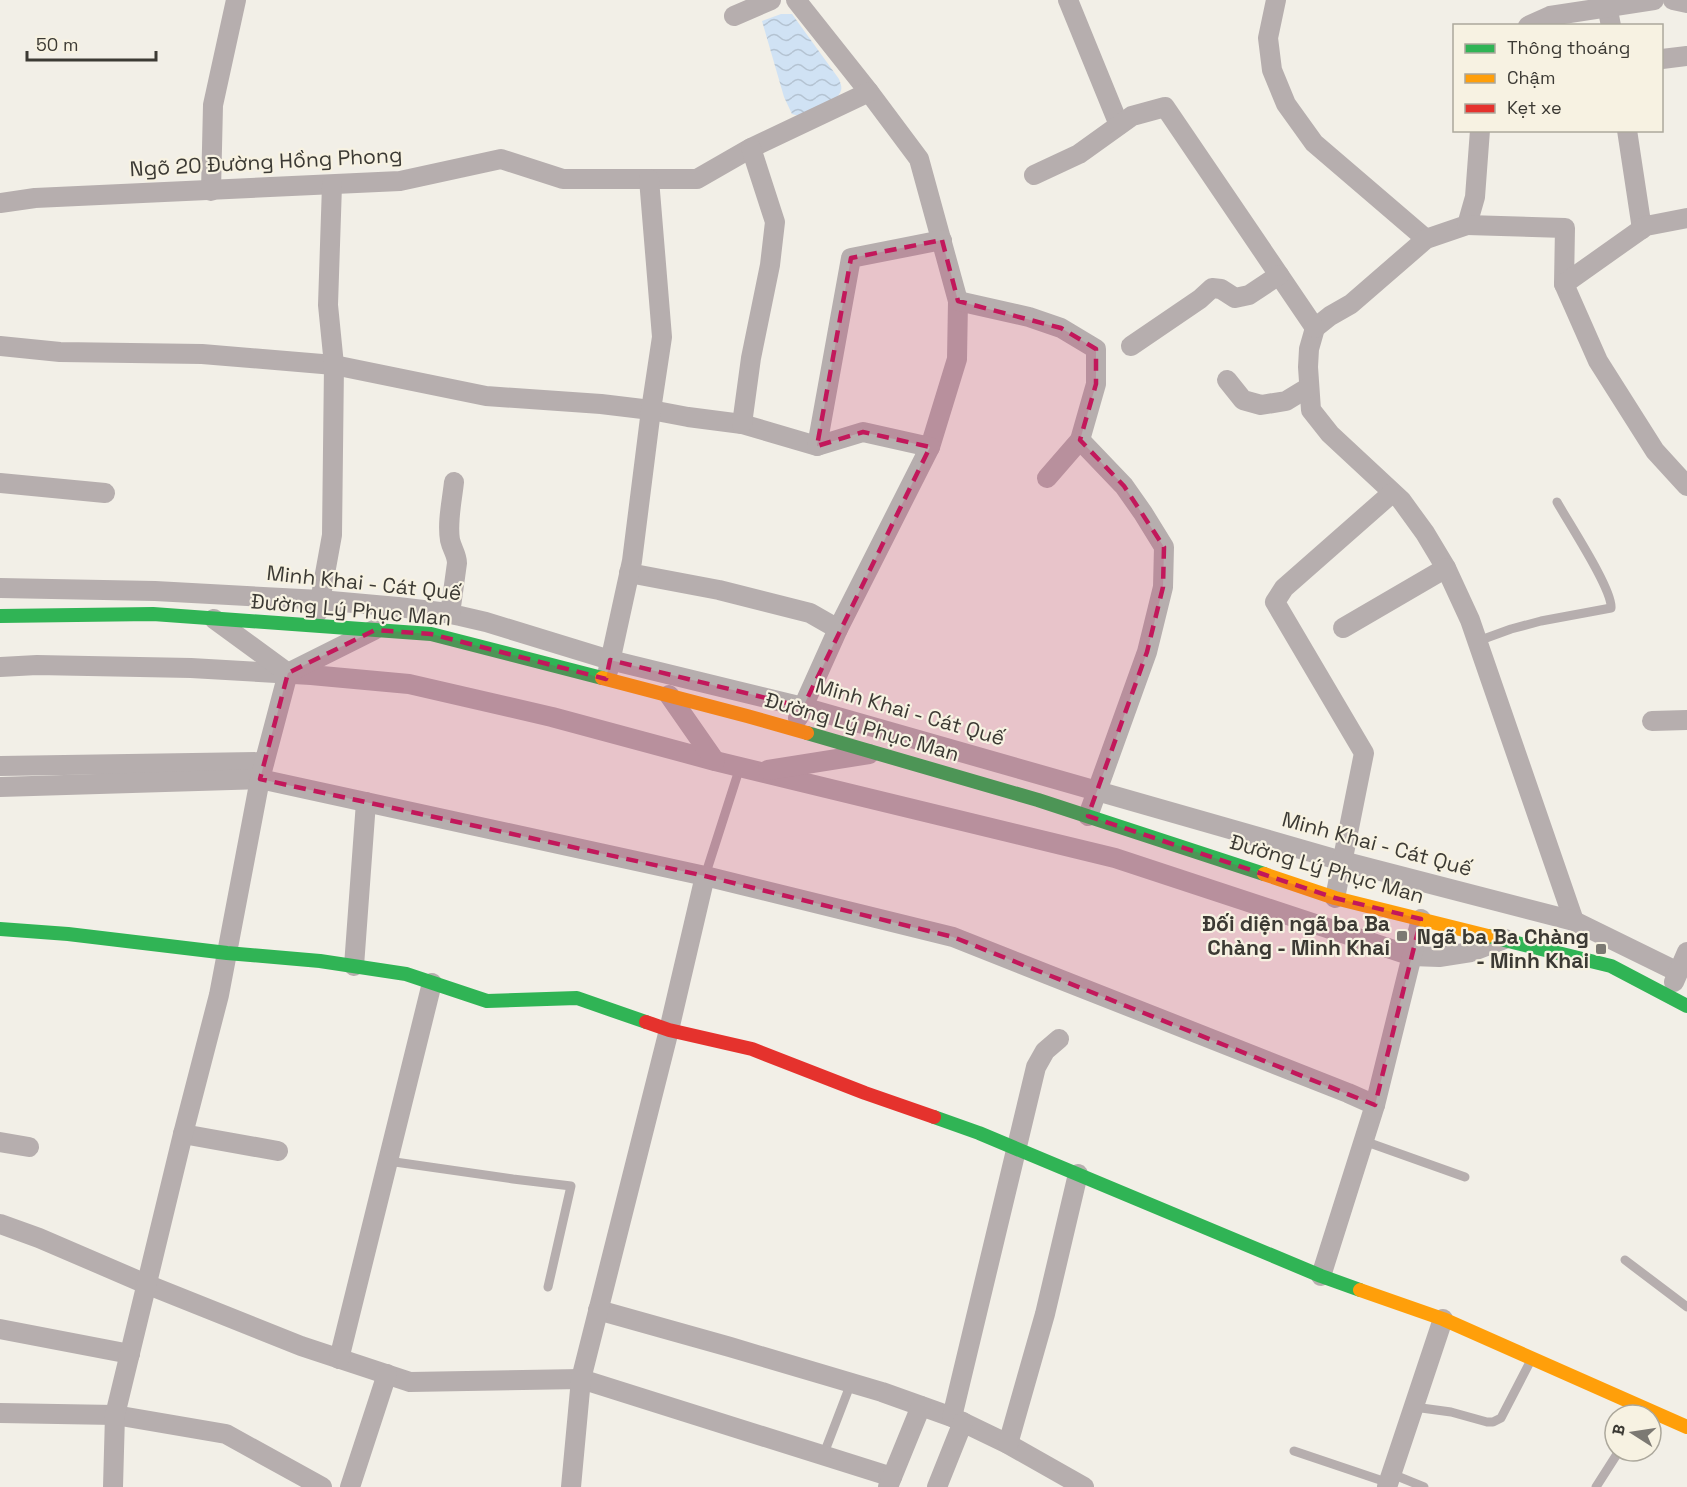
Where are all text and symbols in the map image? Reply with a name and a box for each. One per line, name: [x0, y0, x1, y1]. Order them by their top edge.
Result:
scale bar: [27, 24, 156, 62]
legend: [1453, 24, 1663, 132]
text: 50 m: [36, 33, 78, 56]
text: Thông thoáng: [1507, 36, 1630, 59]
text: Chậm: [1507, 66, 1555, 89]
text: Kẹt xe: [1507, 96, 1562, 119]
street label: Ngõ 20 Đường Hồng Phong: [129, 141, 403, 182]
street label: Minh Khai - Cát Quế: [265, 559, 463, 606]
street label: Đường Lý Phục Man: [250, 587, 452, 632]
street label: Minh Khai - Cát Quế: [812, 672, 1008, 752]
street label: Đường Lý Phục Man: [762, 686, 963, 767]
street label: Minh Khai - Cát Quế: [1279, 805, 1476, 882]
street label: Đường Lý Phục Man: [1227, 828, 1428, 909]
place label: Đối diện ngã ba Ba Chàng - Minh Khai: [1202, 910, 1390, 961]
place label: Ngã ba Ba Chàng - Minh Khai: [1417, 923, 1589, 974]
marker: Đối diện ngã ba Ba Chàng - Minh Khai: [1395, 929, 1409, 943]
marker: Ngã ba Ba Chàng - Minh Khai: [1594, 942, 1608, 956]
north arrow: [1603, 1403, 1663, 1463]
text: B: [1607, 1423, 1630, 1437]

